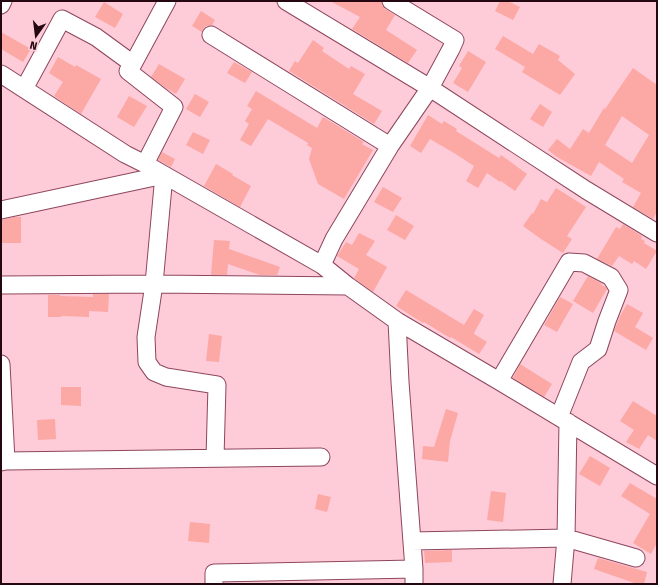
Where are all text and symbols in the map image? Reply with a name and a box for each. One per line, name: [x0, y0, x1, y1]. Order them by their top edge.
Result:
north arrow: [16, 16, 56, 56]
text: N: [29, 38, 39, 52]

